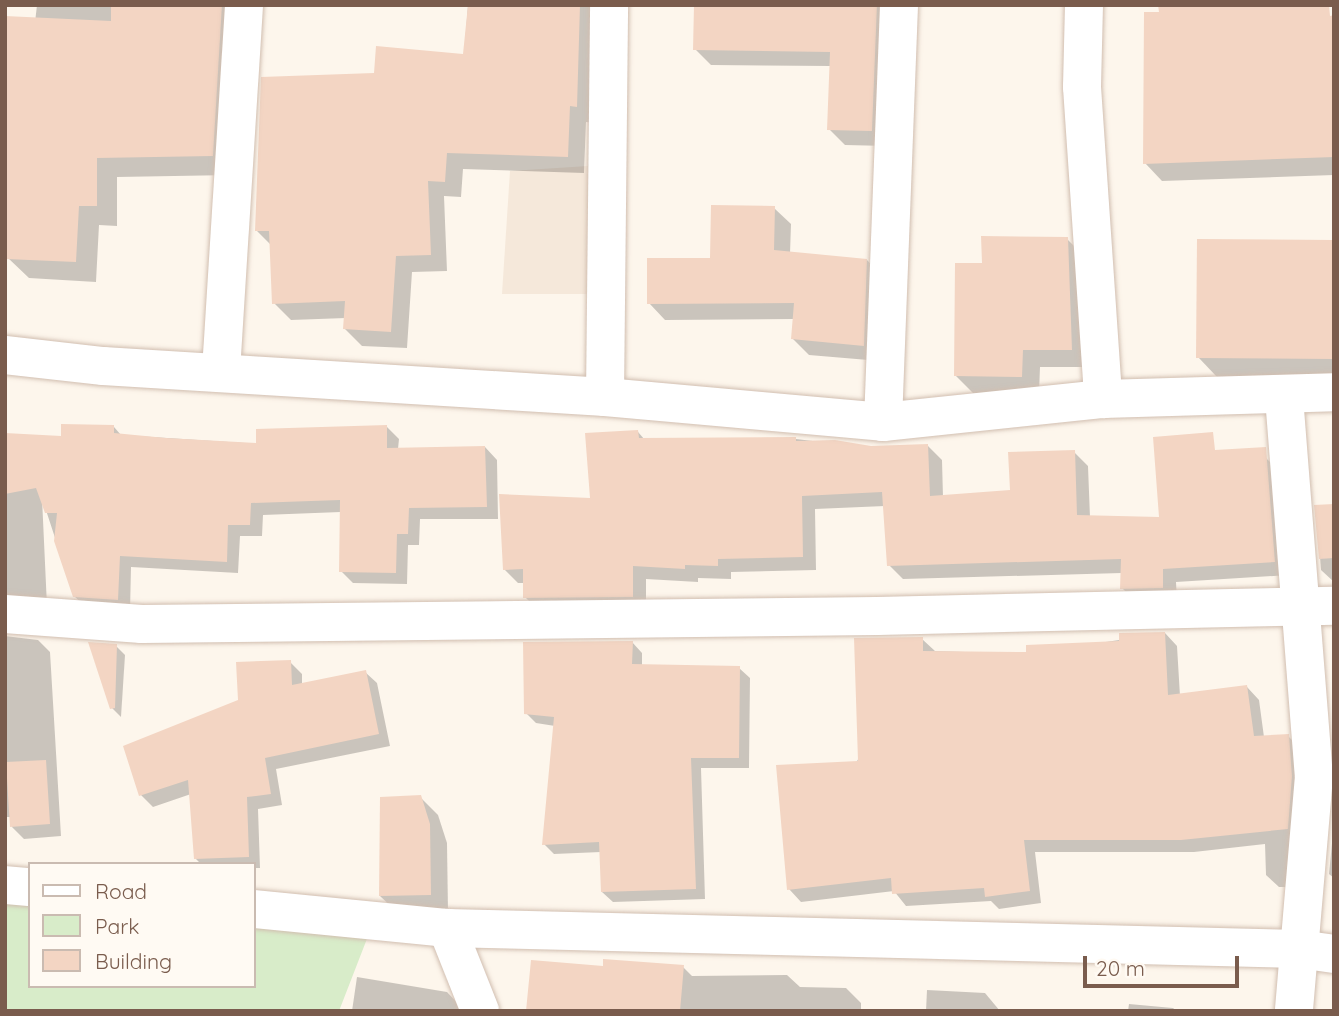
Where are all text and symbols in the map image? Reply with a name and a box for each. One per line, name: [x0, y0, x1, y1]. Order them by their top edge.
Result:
legend: [28, 862, 256, 988]
text: Road: [95, 878, 147, 904]
text: Park: [95, 913, 139, 939]
scale bar: [1087, 942, 1243, 986]
text: Building: [95, 948, 172, 974]
text: 20 m: [1096, 955, 1145, 981]

